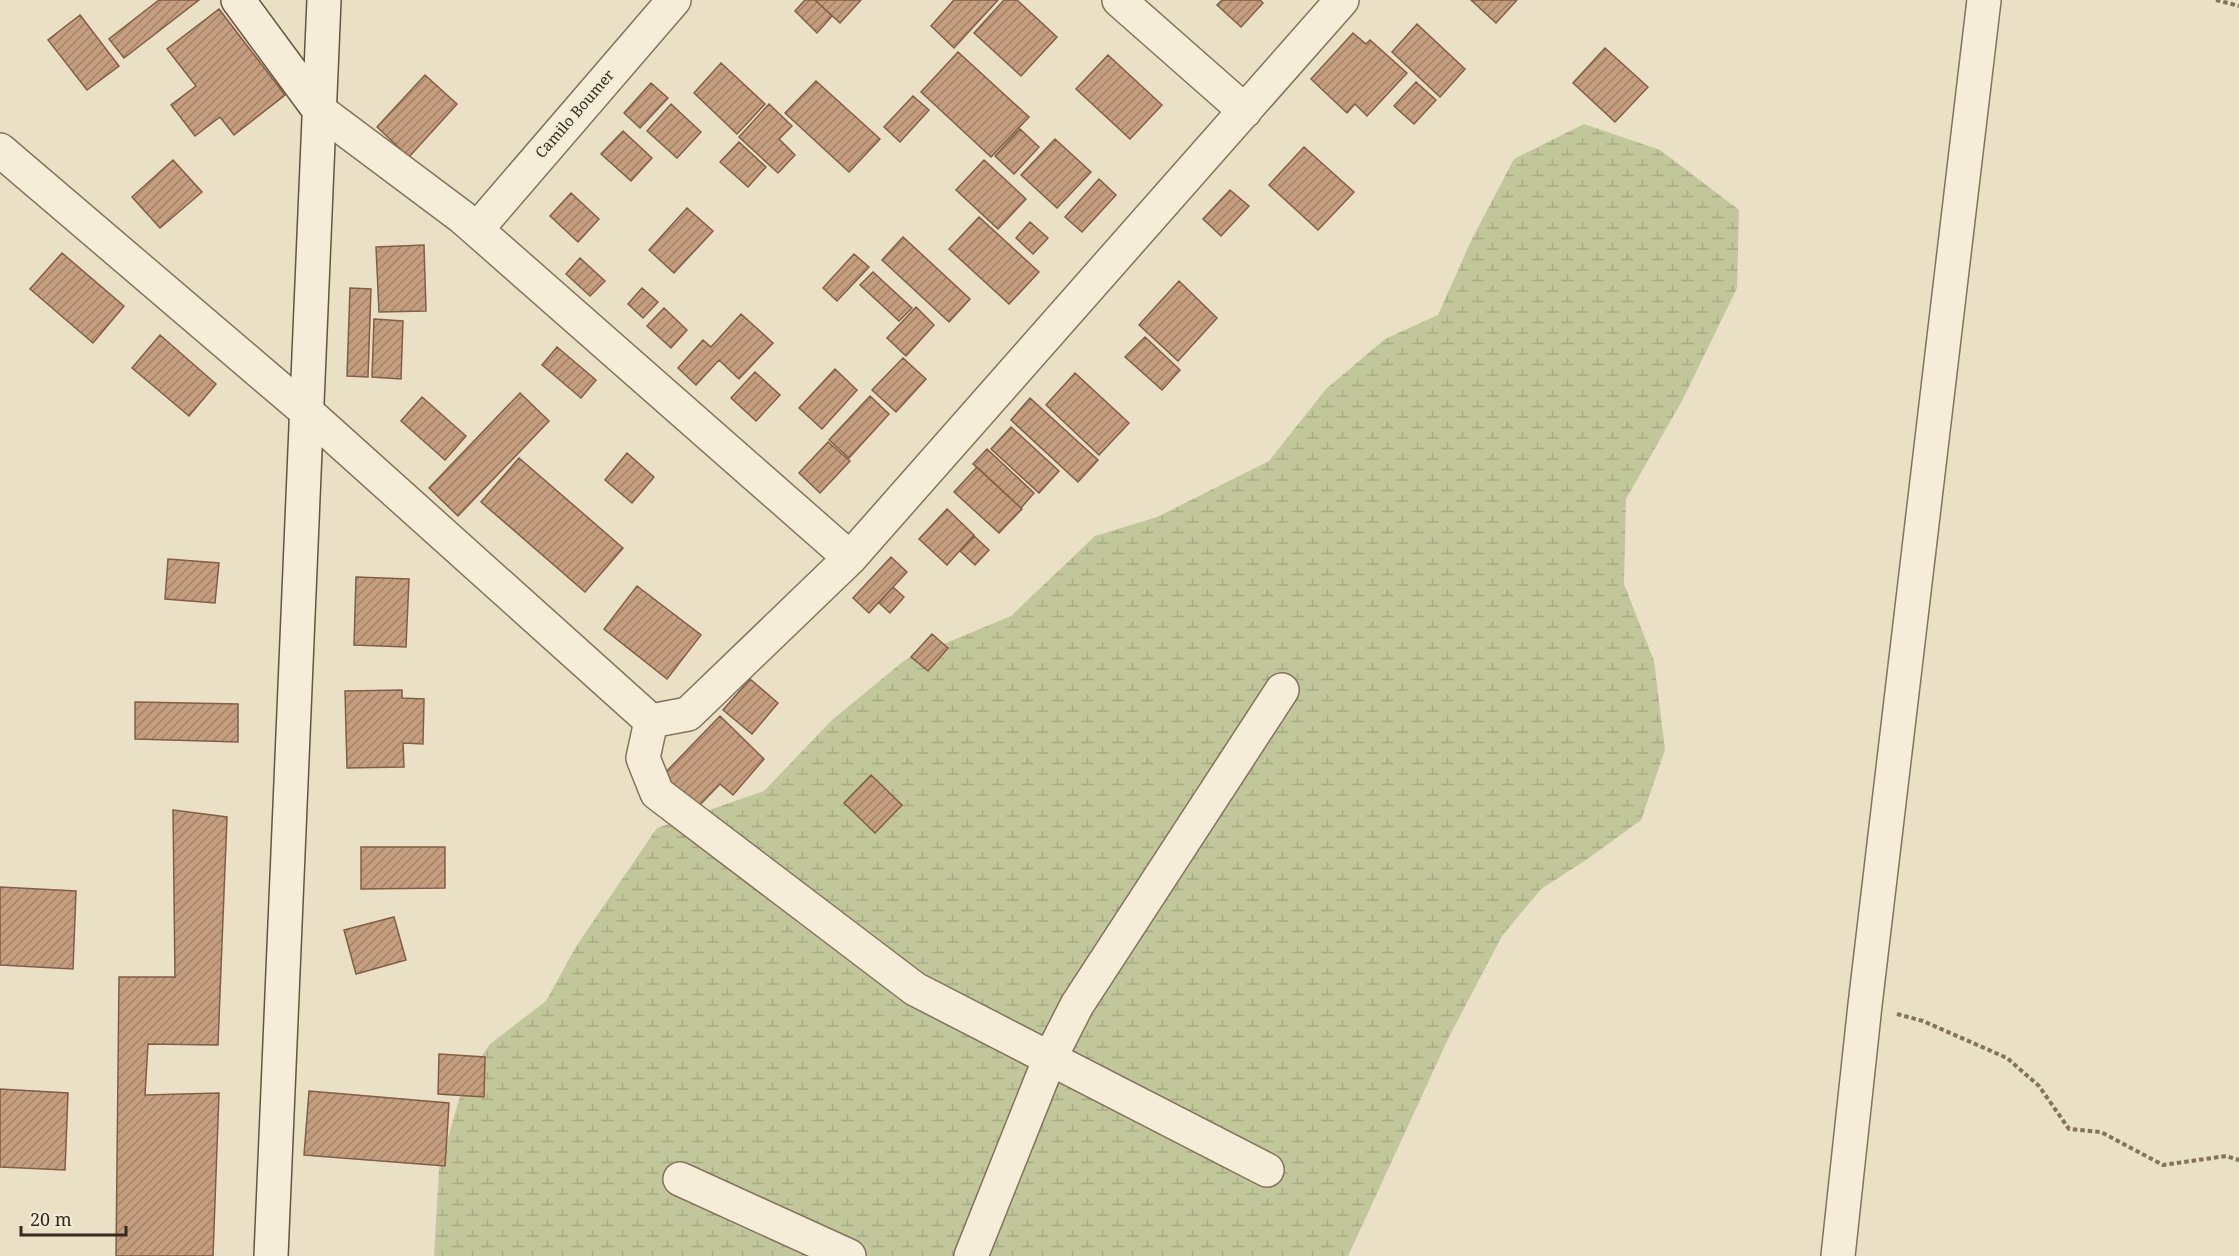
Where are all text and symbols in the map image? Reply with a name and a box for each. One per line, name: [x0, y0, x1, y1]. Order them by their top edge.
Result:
street label: Camilo Boumer: [530, 65, 618, 162]
scale bar: [21, 1199, 126, 1237]
text: 20 m: [30, 1207, 72, 1231]

